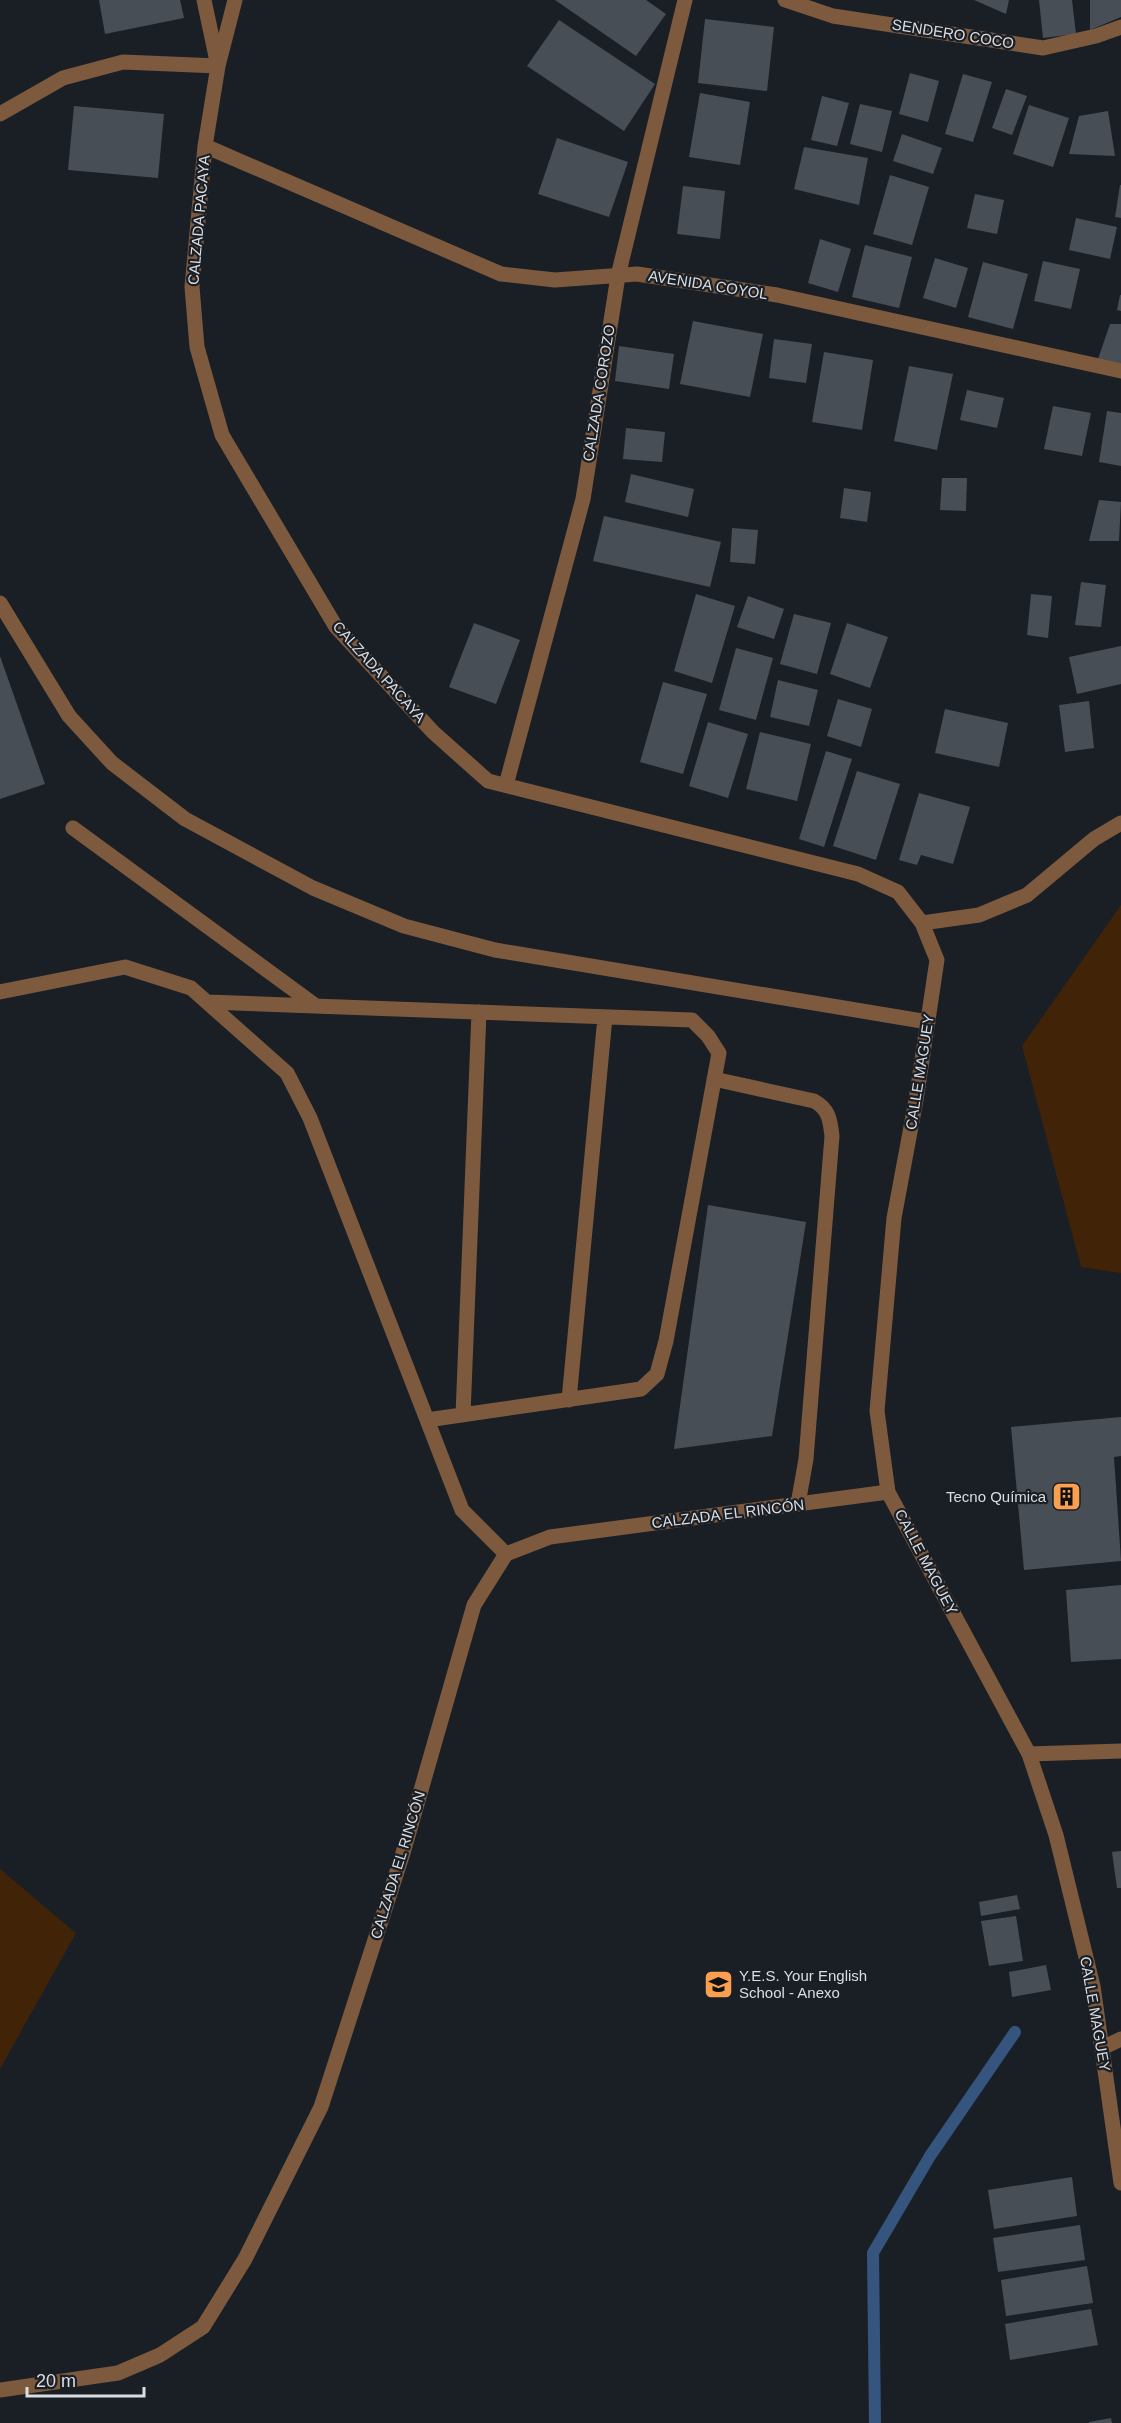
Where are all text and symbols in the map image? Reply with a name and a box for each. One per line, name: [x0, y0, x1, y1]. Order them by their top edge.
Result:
street label: SENDERO COCO: [891, 15, 1015, 52]
street label: CALZADA PACAYA: [184, 154, 213, 285]
street label: AVENIDA COYOL: [647, 267, 769, 302]
street label: CALZADA COROZO: [579, 323, 618, 463]
street label: CALZADA PACAYA: [330, 618, 429, 726]
street label: CALLE MAGUEY: [902, 1013, 937, 1131]
building icon: Tecno Química: [1051, 1481, 1083, 1513]
place label: Tecno Química: [946, 1488, 1047, 1505]
street label: CALZADA EL RINCÓN: [651, 1496, 805, 1531]
street label: CALLE MAGUEY: [892, 1506, 961, 1617]
street label: CALZADA EL RINCÓN: [367, 1789, 428, 1941]
street label: CALLE MAGUEY: [1077, 1955, 1114, 2073]
place label: Y.E.S. Your English School - Anexo: [739, 1967, 867, 2001]
school or university icon: Y.E.S. Your English School - Anexo: [702, 1969, 734, 2001]
scale bar: [27, 2360, 144, 2398]
text: 20 m: [36, 2371, 76, 2391]

